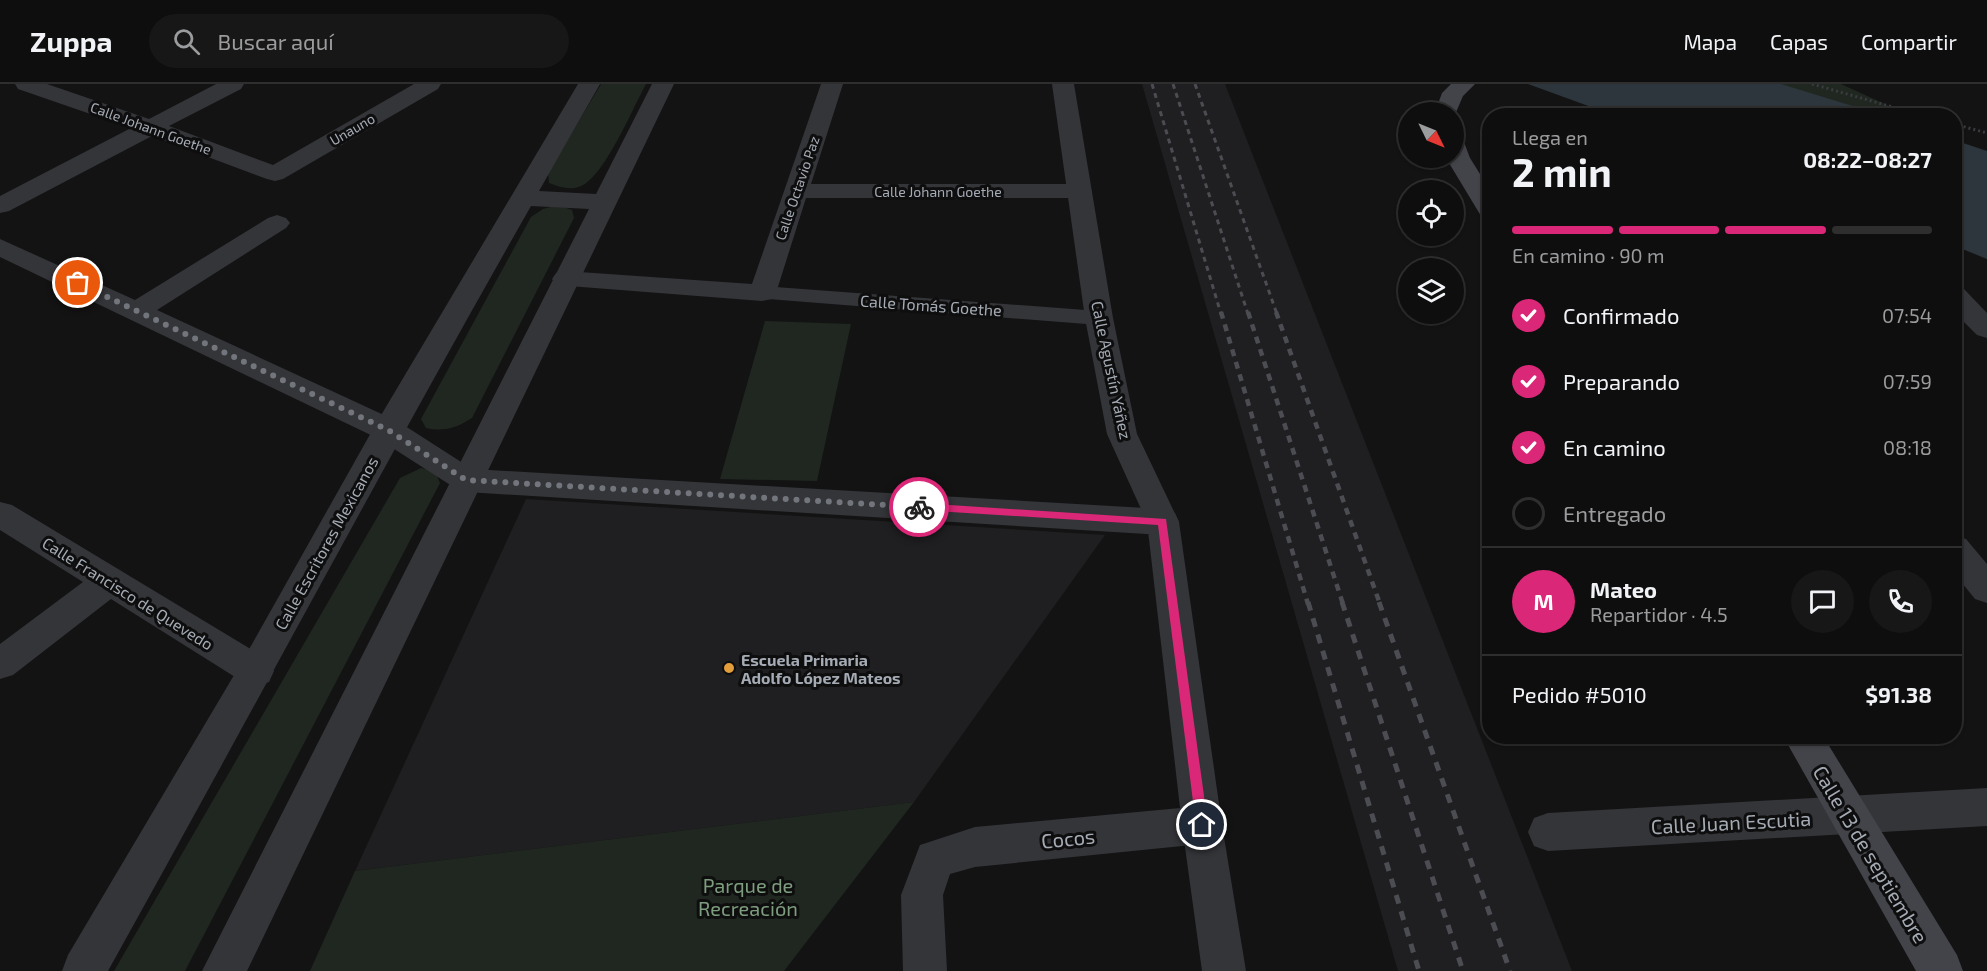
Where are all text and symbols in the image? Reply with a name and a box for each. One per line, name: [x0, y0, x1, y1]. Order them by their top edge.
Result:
search box: [149, 14, 569, 68]
text: Zuppa: [30, 24, 113, 58]
icon: search: [170, 25, 203, 58]
text: Buscar aquí: [218, 28, 334, 54]
text: Mapa: [1683, 29, 1737, 54]
text: Capas: [1770, 29, 1828, 54]
text: Compartir: [1861, 29, 1957, 54]
street label: Calle Johann Goethe: [88, 98, 214, 158]
north arrow: [1398, 102, 1464, 168]
map controls: [1398, 102, 1464, 324]
street label: Unauno: [326, 109, 378, 149]
text: Llega en: [1512, 125, 1588, 149]
street label: Calle Octavio Paz: [771, 134, 823, 242]
text: 08:22–08:27: [1803, 146, 1932, 172]
text: 2 min: [1512, 148, 1612, 195]
button: locate: [1398, 180, 1464, 246]
street label: Calle Johann Goethe: [874, 183, 1002, 200]
text: En camino · 90 m: [1512, 243, 1665, 267]
pin: [52, 257, 103, 308]
button: layers: [1398, 258, 1464, 324]
icon: bag: [61, 266, 94, 299]
street label: Calle Tomás Goethe: [860, 291, 1002, 319]
street label: Calle Agustín Yáñez: [1088, 299, 1136, 441]
icon: check: [1512, 299, 1545, 332]
text: Confirmado: [1563, 302, 1679, 328]
text: 07:54: [1882, 303, 1932, 327]
icon: check: [1512, 365, 1545, 398]
text: Preparando: [1563, 368, 1680, 394]
text: 07:59: [1883, 369, 1932, 393]
icon: check: [1512, 431, 1545, 464]
text: En camino: [1563, 434, 1666, 460]
text: 08:18: [1883, 435, 1932, 459]
street label: Calle Escritores Mexicanos: [270, 453, 382, 633]
courier: [889, 477, 949, 537]
icon: bike: [903, 491, 936, 524]
text: Entregado: [1563, 500, 1666, 526]
street label: Calle Francisco de Quevedo: [39, 533, 217, 654]
button: chat: [1791, 570, 1854, 633]
button: phone: [1869, 570, 1932, 633]
text: Mateo: [1590, 576, 1657, 602]
text: M: [1533, 588, 1554, 614]
text: Repartidor · 4.5: [1590, 602, 1728, 626]
place label: Escuela Primaria Adolfo López Mateos: [741, 650, 901, 687]
marker: Escuela Primaria Adolfo López Mateos: [722, 661, 736, 675]
text: Pedido #5010: [1512, 681, 1647, 707]
text: $91.38: [1865, 681, 1932, 707]
street label: Calle 13 de septiembre: [1808, 761, 1934, 947]
pin: [1176, 799, 1227, 850]
street label: Calle Juan Escutia: [1650, 806, 1812, 838]
icon: home: [1185, 808, 1218, 841]
street label: Cocos: [1040, 823, 1096, 853]
park label: Parque de Recreación: [698, 873, 798, 920]

